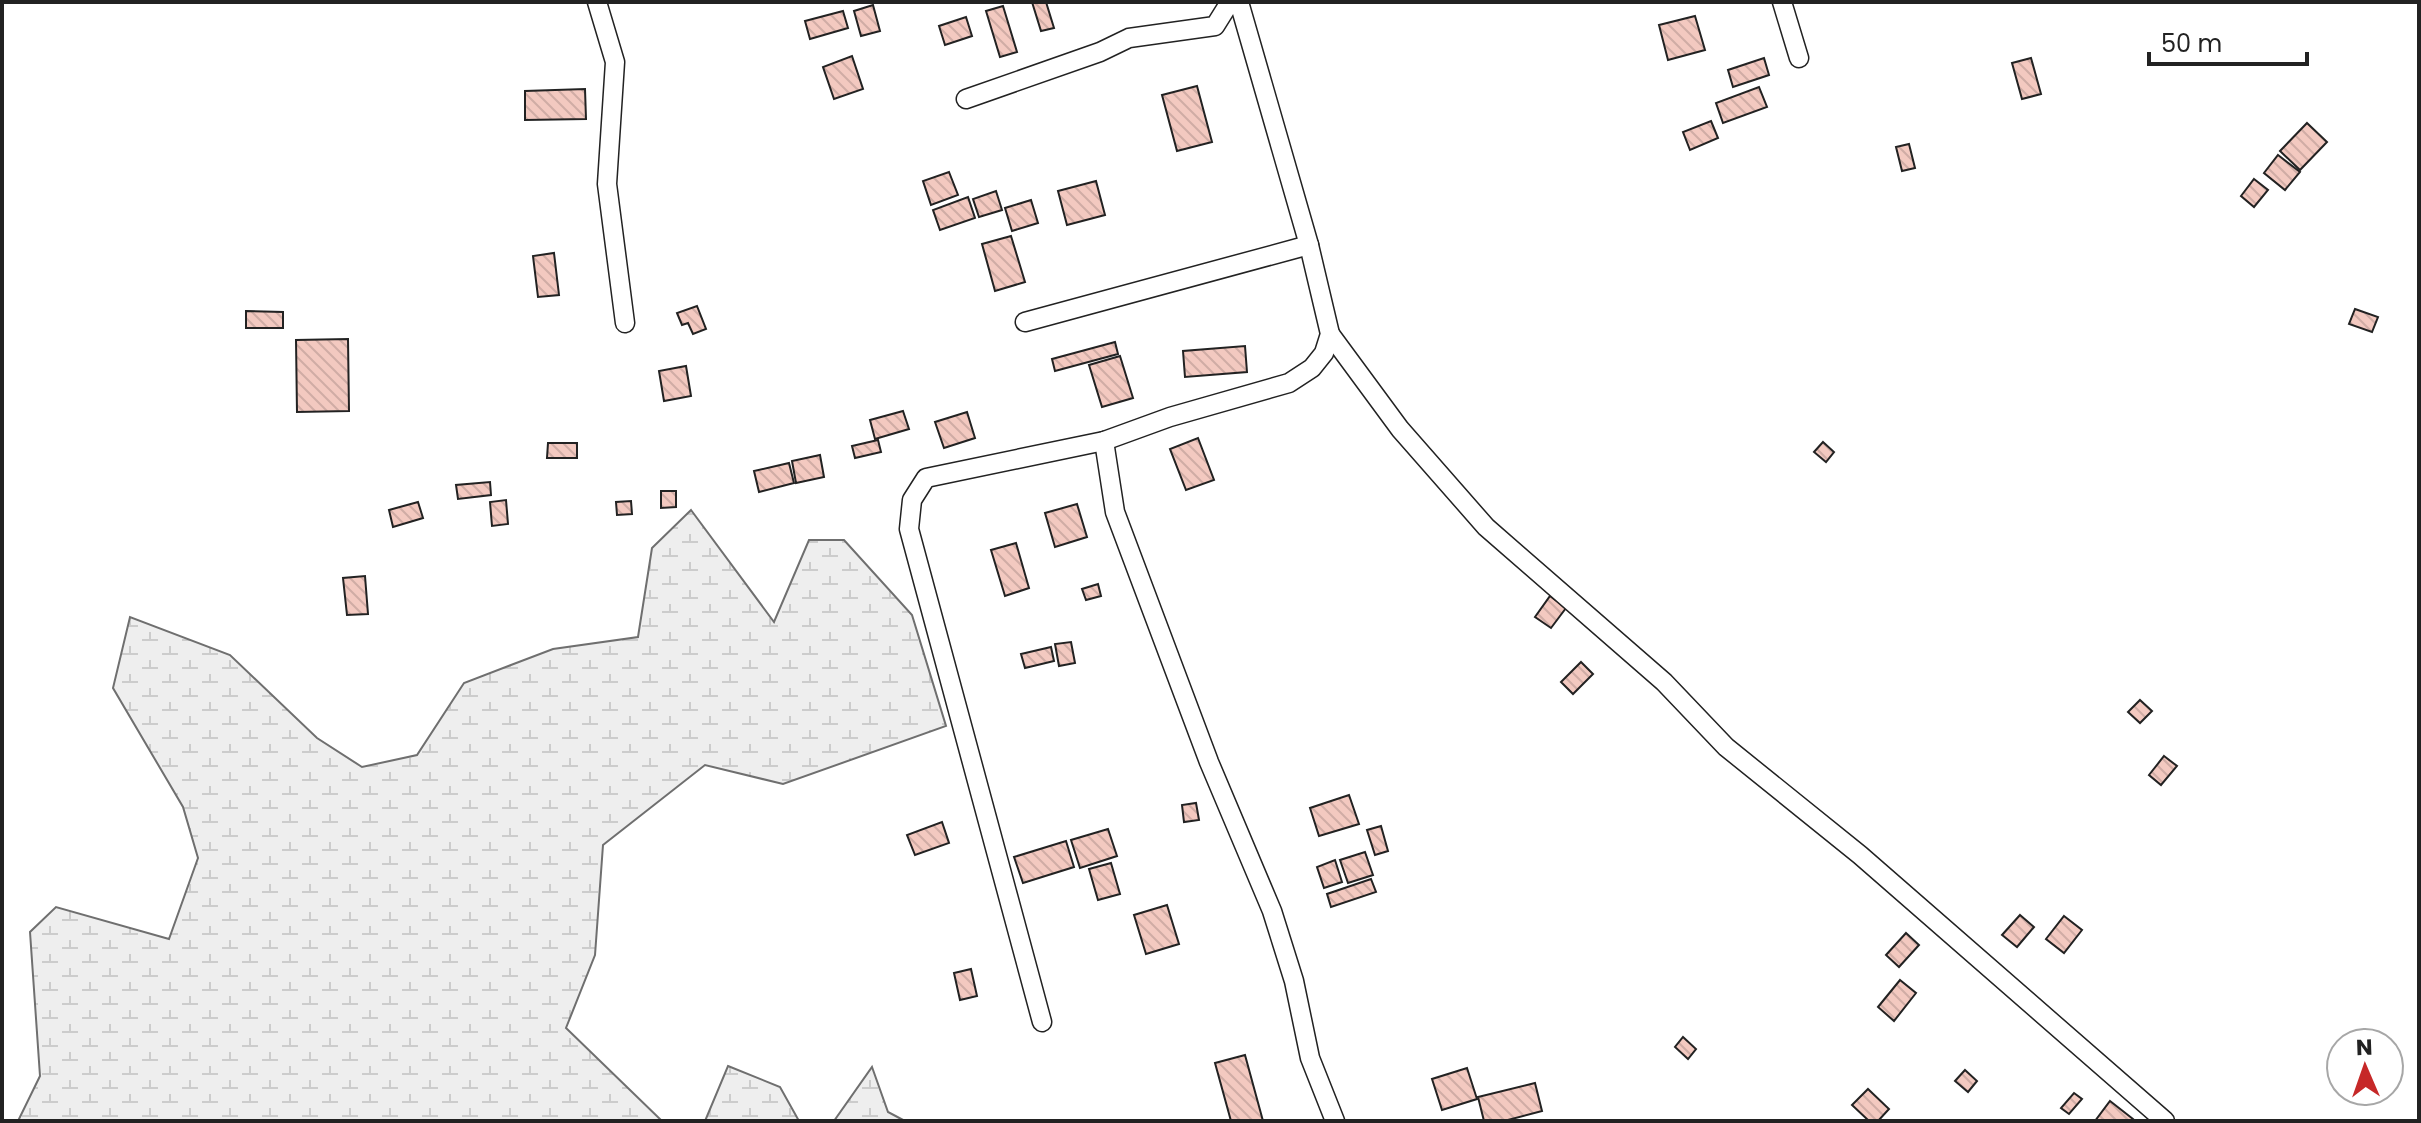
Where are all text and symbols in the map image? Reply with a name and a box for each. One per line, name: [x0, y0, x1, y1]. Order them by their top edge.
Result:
scale bar: [2149, 16, 2307, 66]
text: 50 m: [2161, 27, 2222, 60]
north arrow: [2325, 1027, 2405, 1107]
text: N: [2356, 1032, 2373, 1063]

